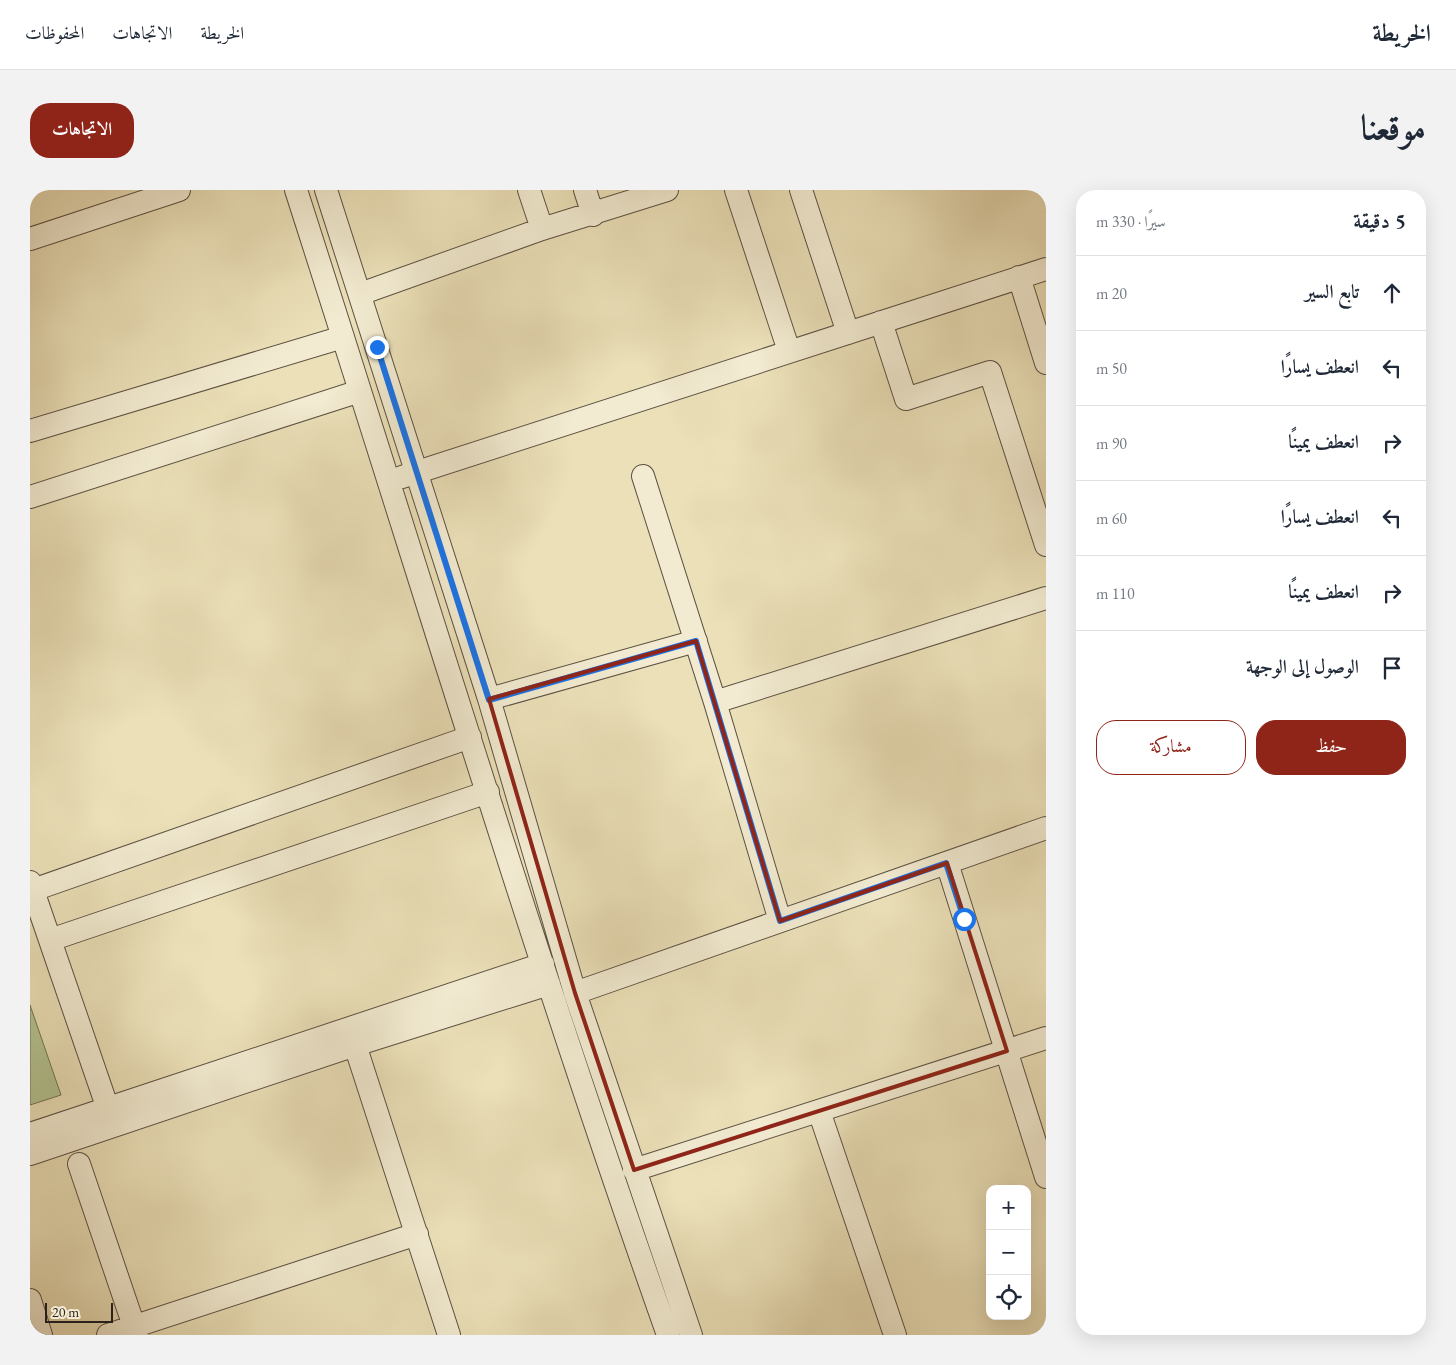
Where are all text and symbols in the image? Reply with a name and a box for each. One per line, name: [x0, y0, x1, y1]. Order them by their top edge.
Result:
text: الخريطة: [1373, 17, 1431, 48]
text: المحفوظات: [25, 21, 84, 44]
text: الاتجاهات: [112, 21, 172, 44]
text: الخريطة: [200, 21, 244, 44]
button: الاتجاهات: [30, 103, 134, 158]
text: موقعنا: [1361, 104, 1426, 149]
text: 5 دقيقة: [1353, 207, 1406, 234]
text: سيرًا · 330 m: [1096, 211, 1166, 232]
text: تابع السير: [1305, 279, 1359, 304]
icon: ahead: [1378, 279, 1406, 307]
text: 20 m: [1096, 283, 1127, 304]
route end: [366, 336, 389, 359]
text: انعطف يسارًا: [1281, 354, 1359, 379]
icon: left: [1378, 354, 1406, 382]
text: 50 m: [1096, 358, 1127, 379]
text: انعطف يمينًا: [1288, 429, 1359, 454]
icon: right: [1378, 429, 1406, 457]
text: 90 m: [1096, 433, 1127, 454]
text: انعطف يسارًا: [1281, 504, 1359, 529]
icon: left: [1378, 504, 1406, 532]
text: 60 m: [1096, 508, 1127, 529]
text: انعطف يمينًا: [1288, 579, 1359, 604]
icon: right: [1378, 579, 1406, 607]
text: 110 m: [1096, 583, 1135, 604]
text: الوصول إلى الوجهة: [1246, 654, 1359, 679]
icon: arrive: [1378, 654, 1406, 682]
button: مشاركة: [1096, 720, 1246, 775]
button: حفظ: [1256, 720, 1406, 775]
route start: [953, 908, 976, 931]
map controls: [986, 1185, 1031, 1320]
button: +: [986, 1185, 1031, 1230]
button: −: [986, 1230, 1031, 1275]
button: locate: [986, 1275, 1031, 1320]
scale bar: [45, 1300, 112, 1323]
text: 20 m: [52, 1303, 79, 1321]

